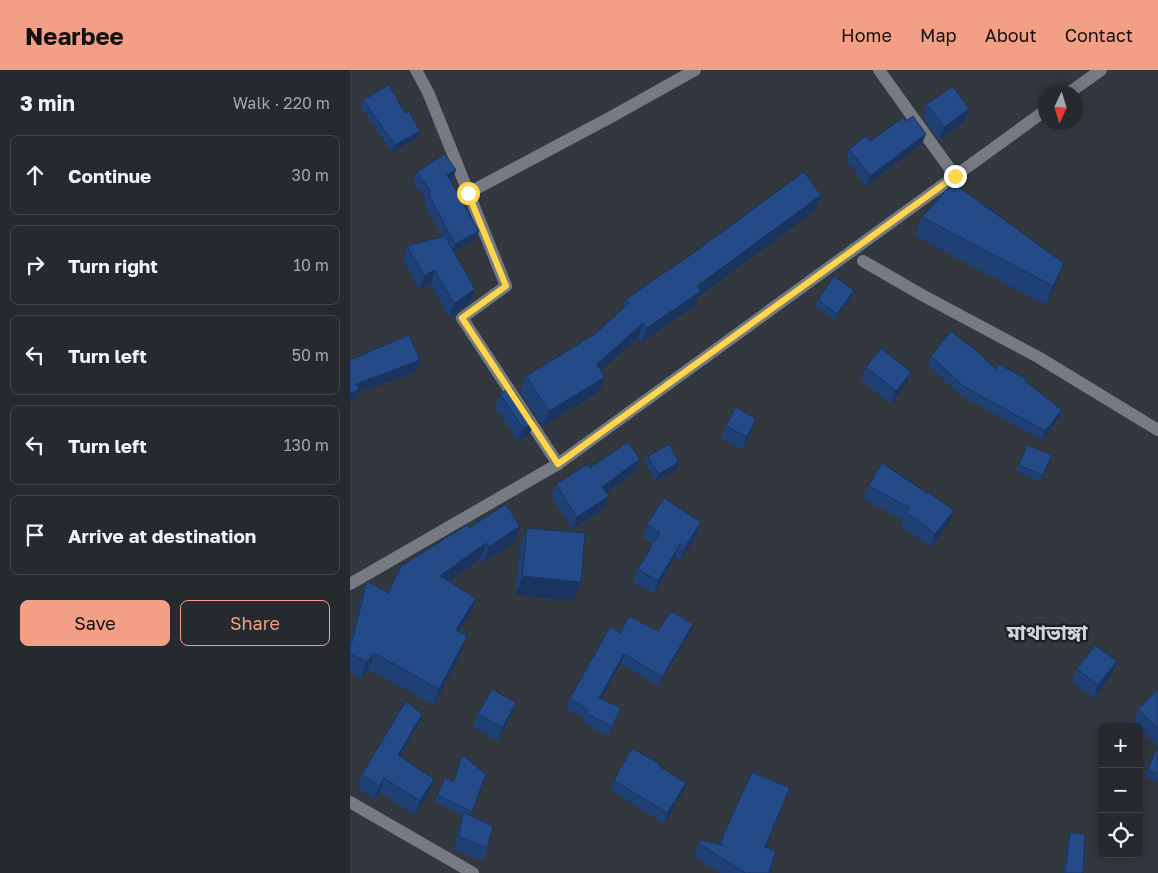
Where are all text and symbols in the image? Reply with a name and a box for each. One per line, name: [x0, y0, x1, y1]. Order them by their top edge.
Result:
text: Nearbee: [25, 21, 124, 50]
text: Home: [841, 24, 892, 46]
text: Map: [920, 24, 957, 46]
text: About: [985, 24, 1037, 46]
text: Contact: [1065, 24, 1133, 46]
north arrow: [1038, 85, 1083, 130]
text: 3 min: [20, 90, 75, 116]
text: Walk · 220 m: [233, 93, 330, 113]
icon: ahead: [21, 161, 49, 189]
text: Continue: [68, 164, 151, 187]
text: 30 m: [292, 165, 329, 185]
route end: [944, 165, 967, 188]
route start: [457, 182, 480, 205]
icon: right: [21, 251, 49, 279]
text: Turn right: [68, 254, 158, 277]
text: 10 m: [293, 255, 329, 275]
icon: left: [21, 341, 49, 369]
text: Turn left: [68, 344, 147, 367]
text: 50 m: [292, 345, 329, 365]
icon: left: [21, 431, 49, 459]
text: Turn left: [68, 434, 147, 457]
text: 130 m: [284, 435, 329, 455]
icon: arrive: [21, 521, 49, 549]
text: Arrive at destination: [68, 524, 256, 547]
button: Save: [20, 600, 170, 646]
button: Share: [180, 600, 330, 646]
district label: মাথাভাঙ্গা: [1006, 619, 1088, 645]
map controls: [1098, 723, 1143, 858]
button: +: [1098, 723, 1143, 768]
button: −: [1098, 768, 1143, 813]
button: locate: [1098, 813, 1143, 858]

